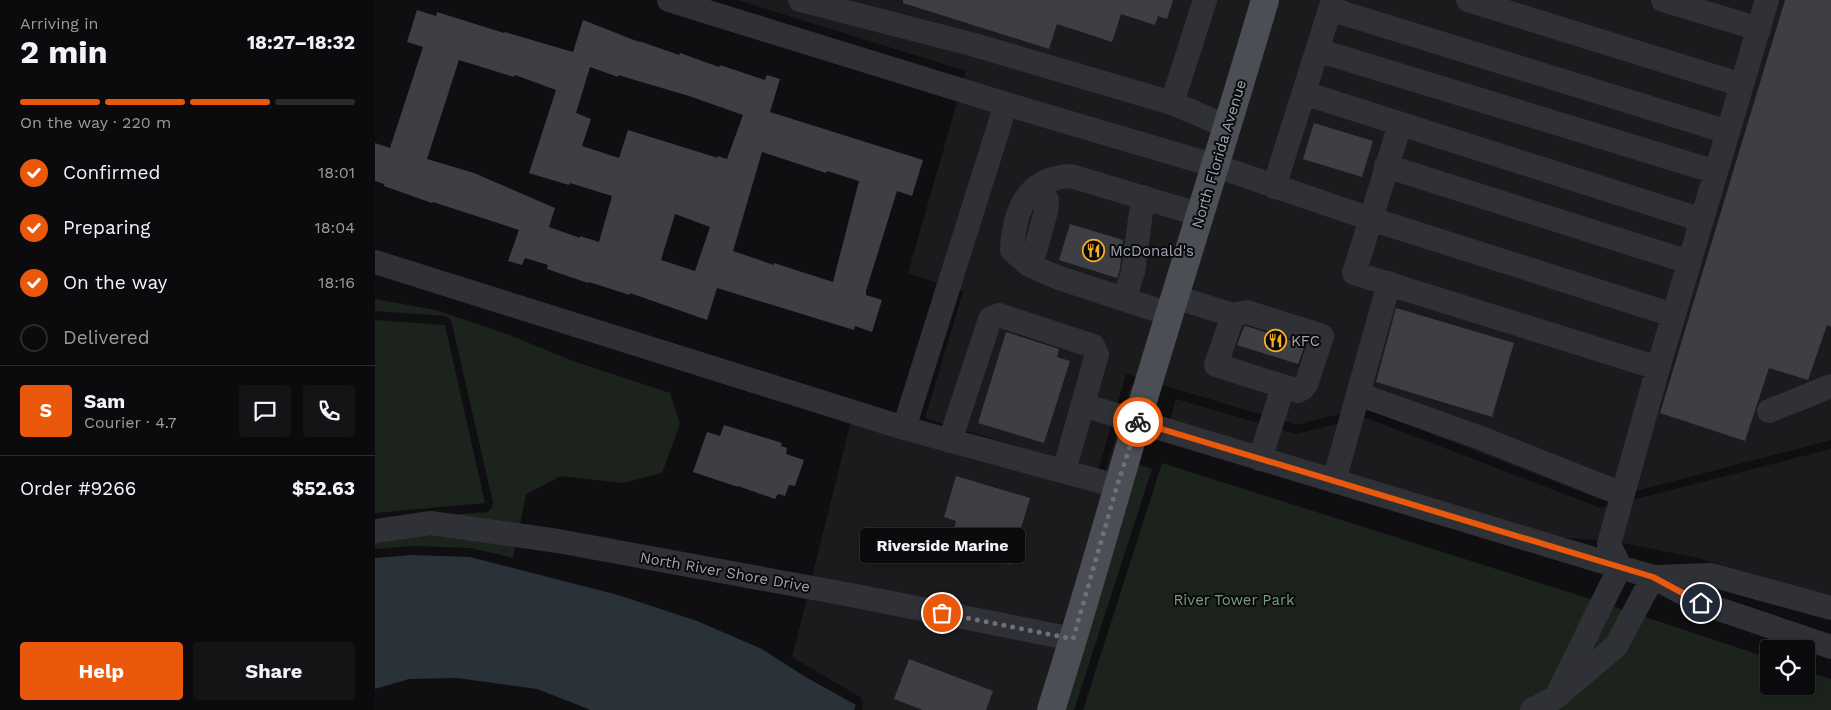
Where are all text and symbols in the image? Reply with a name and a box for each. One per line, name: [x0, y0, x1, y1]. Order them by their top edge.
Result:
text: Arriving in: [20, 14, 98, 33]
text: 18:27–18:32: [247, 31, 355, 54]
text: 2 min: [20, 33, 108, 71]
street label: North Florida Avenue: [1188, 78, 1250, 230]
text: On the way · 220 m: [20, 113, 171, 132]
icon: check: [20, 159, 48, 187]
text: Confirmed: [63, 161, 160, 184]
text: 18:01: [318, 163, 355, 182]
icon: check: [20, 214, 48, 242]
text: Preparing: [63, 216, 150, 239]
text: 18:04: [314, 218, 355, 237]
restaurant icon: McDonald's: [1082, 239, 1106, 263]
place label: McDonald's: [1110, 242, 1194, 260]
icon: check: [20, 269, 48, 297]
text: On the way: [63, 271, 167, 294]
text: 18:16: [318, 273, 355, 292]
text: Delivered: [63, 326, 150, 349]
restaurant icon: KFC: [1263, 329, 1287, 353]
place label: KFC: [1291, 332, 1320, 350]
button: chat: [239, 385, 291, 437]
button: phone: [303, 385, 355, 437]
text: Sam: [84, 390, 125, 413]
courier: [1113, 397, 1163, 447]
text: S: [40, 399, 52, 422]
icon: bike: [1124, 408, 1152, 436]
text: Courier · 4.7: [84, 413, 177, 432]
text: Order #9266: [20, 477, 136, 500]
text: $52.63: [292, 477, 355, 500]
callout: Riverside Marine: [859, 528, 1025, 563]
text: Riverside Marine: [876, 536, 1009, 555]
street label: North River Shore Drive: [639, 548, 811, 596]
pin: [1680, 582, 1722, 624]
icon: home: [1687, 589, 1715, 617]
park label: River Tower Park: [1173, 591, 1295, 609]
pin: [921, 592, 963, 634]
icon: bag: [928, 599, 956, 627]
map controls: [1760, 640, 1815, 695]
button: locate: [1760, 640, 1815, 695]
button: Help: [20, 642, 183, 700]
button: Share: [193, 642, 355, 700]

